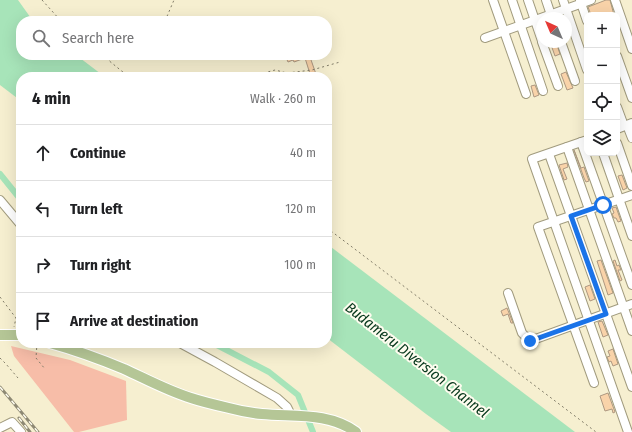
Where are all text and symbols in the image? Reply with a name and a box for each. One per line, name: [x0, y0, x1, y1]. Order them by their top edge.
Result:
north arrow: [536, 12, 572, 48]
map controls: [584, 12, 620, 156]
button: +: [584, 12, 620, 48]
search box: [16, 16, 332, 60]
icon: search: [30, 27, 52, 49]
text: Search here: [62, 29, 134, 47]
button: −: [584, 48, 620, 84]
button: locate: [584, 84, 620, 120]
text: 4 min: [32, 88, 71, 109]
text: Walk · 260 m: [250, 91, 316, 106]
button: layers: [584, 120, 620, 156]
icon: ahead: [32, 142, 54, 164]
text: Continue: [70, 144, 126, 162]
text: 40 m: [290, 145, 316, 160]
route start: [594, 196, 612, 214]
icon: left: [32, 198, 54, 220]
text: Turn left: [70, 200, 123, 218]
text: 120 m: [285, 201, 316, 216]
icon: right: [32, 254, 54, 276]
text: Turn right: [70, 256, 131, 274]
text: 100 m: [284, 257, 316, 272]
water label: Budameru Diversion Channel: [342, 298, 492, 422]
icon: arrive: [32, 310, 54, 332]
text: Arrive at destination: [70, 312, 198, 330]
route end: [521, 332, 539, 350]

